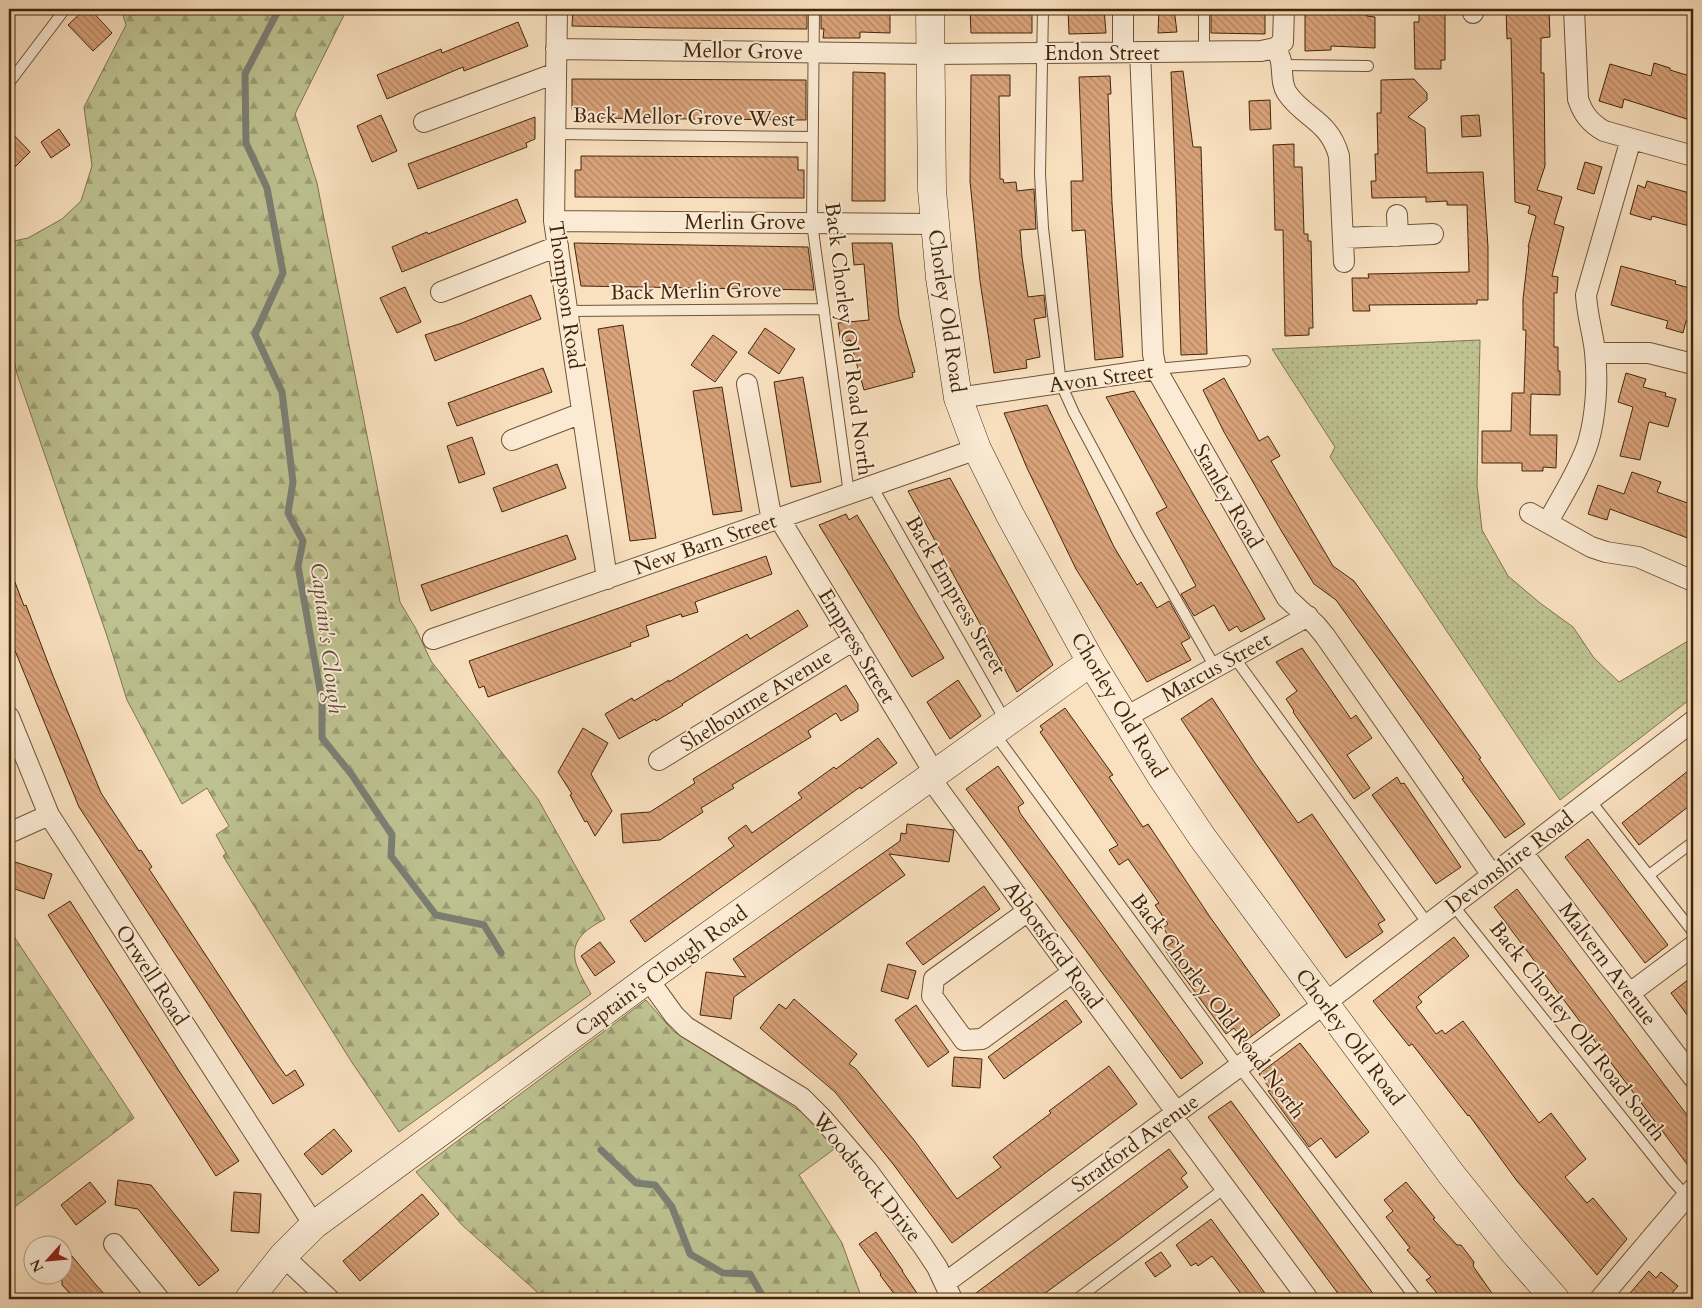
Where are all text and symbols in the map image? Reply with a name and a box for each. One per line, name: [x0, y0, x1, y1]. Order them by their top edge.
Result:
street label: Mellor Grove: [683, 36, 803, 67]
street label: Endon Street: [1044, 39, 1160, 68]
street label: Back Mellor Grove West: [573, 101, 796, 134]
street label: Back Chorley Old Road North: [817, 201, 880, 478]
street label: Merlin Grove: [684, 208, 806, 237]
street label: Thompson Road: [541, 219, 590, 371]
street label: Chorley Old Road: [921, 228, 972, 395]
street label: Back Merlin Grove: [610, 276, 782, 307]
street label: Avon Street: [1047, 357, 1155, 400]
street label: Stanley Road: [1186, 439, 1269, 554]
street label: New Barn Street: [630, 506, 781, 582]
street label: Back Empress Street: [898, 510, 1013, 680]
water label: Captain's Clough: [303, 561, 351, 716]
street label: Empress Street: [811, 583, 902, 709]
street label: Marcus Street: [1156, 625, 1276, 709]
street label: Chorley Old Road: [1064, 627, 1173, 783]
street label: Shelbourne Avenue: [675, 642, 838, 759]
street label: Devonshire Road: [1439, 804, 1580, 920]
street label: Abbotsford Road: [997, 876, 1109, 1015]
street label: Back Chorley Old Road North: [1123, 888, 1312, 1125]
street label: Malvern Avenue: [1552, 897, 1664, 1032]
street label: Captain's Clough Road: [569, 899, 753, 1044]
street label: Back Chorley Old Road South: [1483, 915, 1673, 1148]
street label: Orwell Road: [108, 919, 195, 1031]
street label: Chorley Old Road: [1288, 963, 1411, 1112]
street label: Stratford Avenue: [1066, 1087, 1205, 1199]
street label: Woodstock Drive: [805, 1106, 928, 1248]
north arrow: [22, 1236, 72, 1286]
text: N: [26, 1256, 48, 1275]

